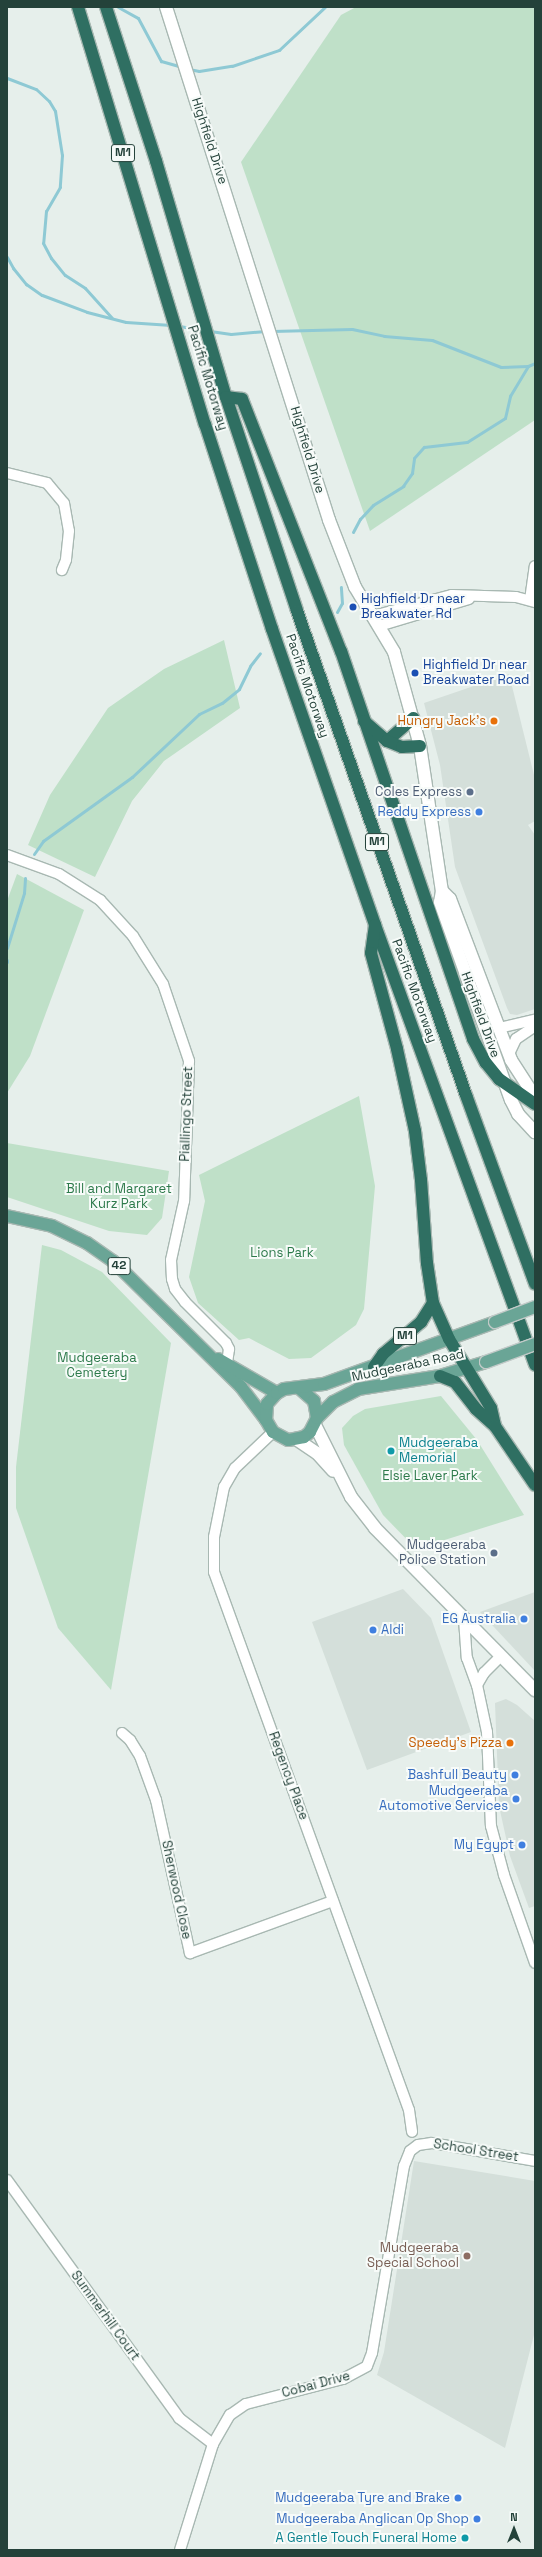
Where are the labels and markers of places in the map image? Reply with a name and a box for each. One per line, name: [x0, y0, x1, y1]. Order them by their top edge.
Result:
place label: Highfield Dr near Breakwater Rd: [361, 592, 465, 623]
marker: Highfield Dr near Breakwater Rd: [348, 602, 358, 612]
place label: Highfield Dr near Breakwater Road: [423, 658, 529, 689]
marker: Highfield Dr near Breakwater Road: [410, 668, 420, 678]
place label: Hungry Jack's: [397, 713, 486, 729]
marker: Hungry Jack's: [489, 716, 499, 726]
place label: Coles Express: [375, 784, 462, 800]
marker: Coles Express: [465, 787, 475, 797]
place label: Reddy Express: [378, 804, 471, 820]
marker: Reddy Express: [474, 807, 484, 817]
place label: Mudgeeraba Memorial: [399, 1436, 478, 1467]
marker: Mudgeeraba Memorial: [386, 1446, 396, 1456]
place label: Mudgeeraba Police Station: [399, 1538, 486, 1569]
marker: Mudgeeraba Police Station: [489, 1548, 499, 1558]
place label: EG Australia: [442, 1611, 516, 1627]
marker: EG Australia: [519, 1614, 529, 1624]
place label: Aldi: [381, 1622, 404, 1638]
marker: Aldi: [368, 1625, 378, 1635]
place label: Speedy's Pizza: [409, 1735, 502, 1751]
marker: Speedy's Pizza: [505, 1738, 515, 1748]
place label: Bashfull Beauty: [407, 1767, 507, 1783]
marker: Bashfull Beauty: [510, 1770, 520, 1780]
place label: Mudgeeraba Automotive Services: [379, 1784, 508, 1815]
marker: Mudgeeraba Automotive Services: [511, 1794, 521, 1804]
place label: My Egypt: [454, 1837, 514, 1853]
marker: My Egypt: [517, 1840, 527, 1850]
place label: Mudgeeraba Special School: [367, 2241, 459, 2272]
marker: Mudgeeraba Special School: [462, 2251, 472, 2261]
place label: Mudgeeraba Tyre and Brake: [275, 2490, 450, 2506]
marker: Mudgeeraba Tyre and Brake: [453, 2493, 463, 2503]
place label: Mudgeeraba Anglican Op Shop: [276, 2511, 469, 2527]
marker: Mudgeeraba Anglican Op Shop: [472, 2514, 482, 2524]
place label: A Gentle Touch Funeral Home: [275, 2530, 457, 2546]
marker: A Gentle Touch Funeral Home: [460, 2533, 470, 2543]

